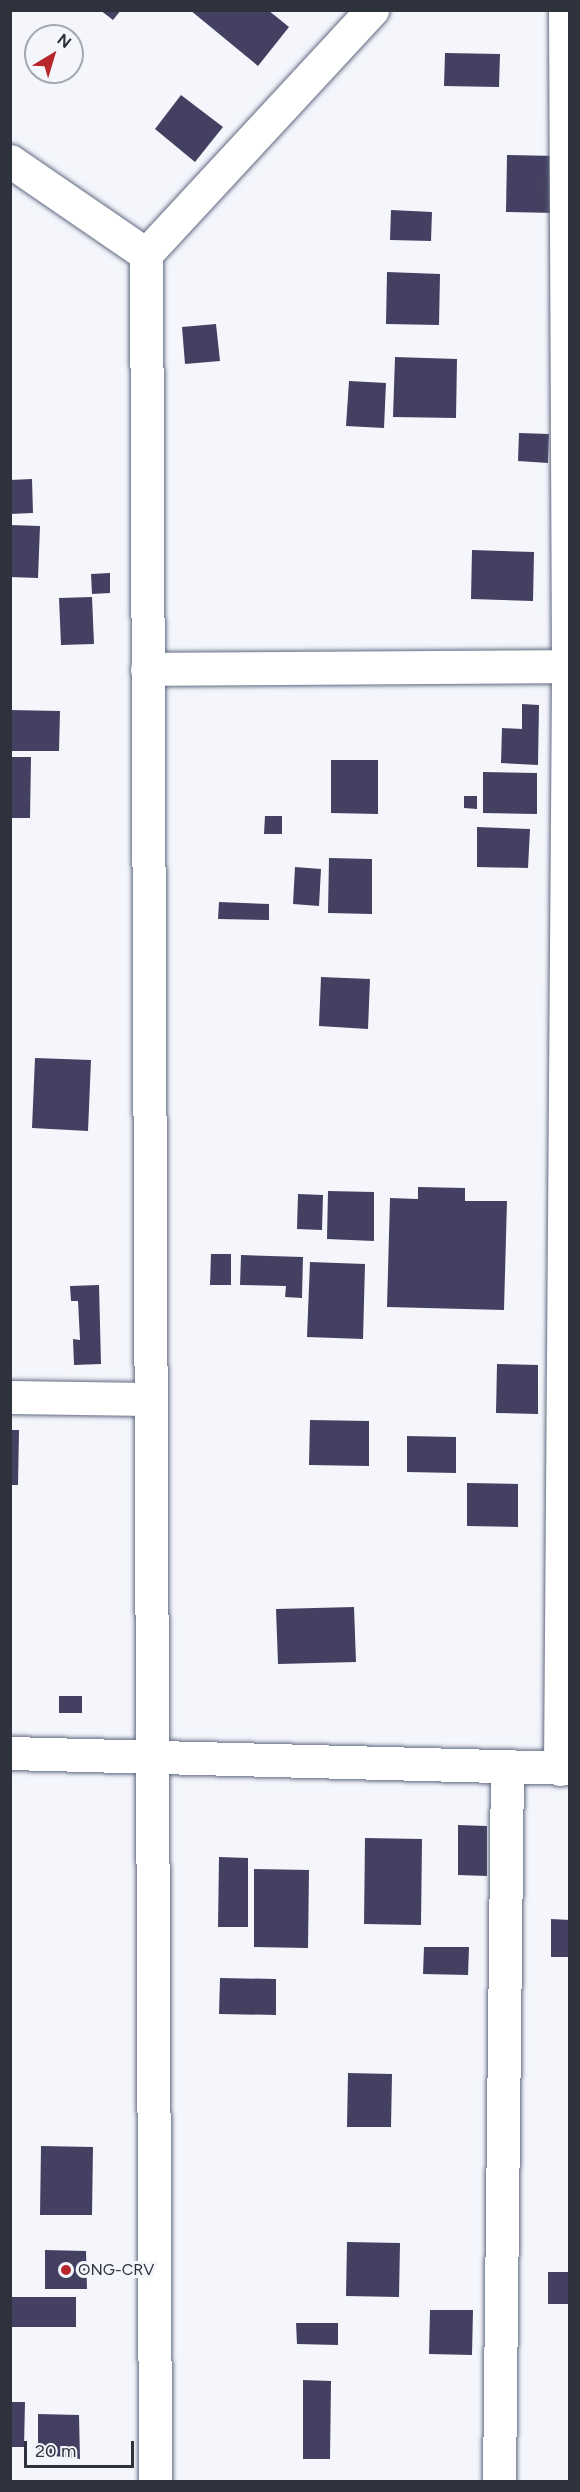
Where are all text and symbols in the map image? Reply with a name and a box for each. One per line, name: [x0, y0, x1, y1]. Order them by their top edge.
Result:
north arrow: [24, 24, 84, 84]
text: N: [53, 30, 75, 52]
place label: ONG-CRV: [78, 2260, 154, 2280]
marker: ONG-CRV: [59, 2263, 73, 2277]
scale bar: [27, 2429, 136, 2467]
text: 20 m: [35, 2440, 76, 2462]

